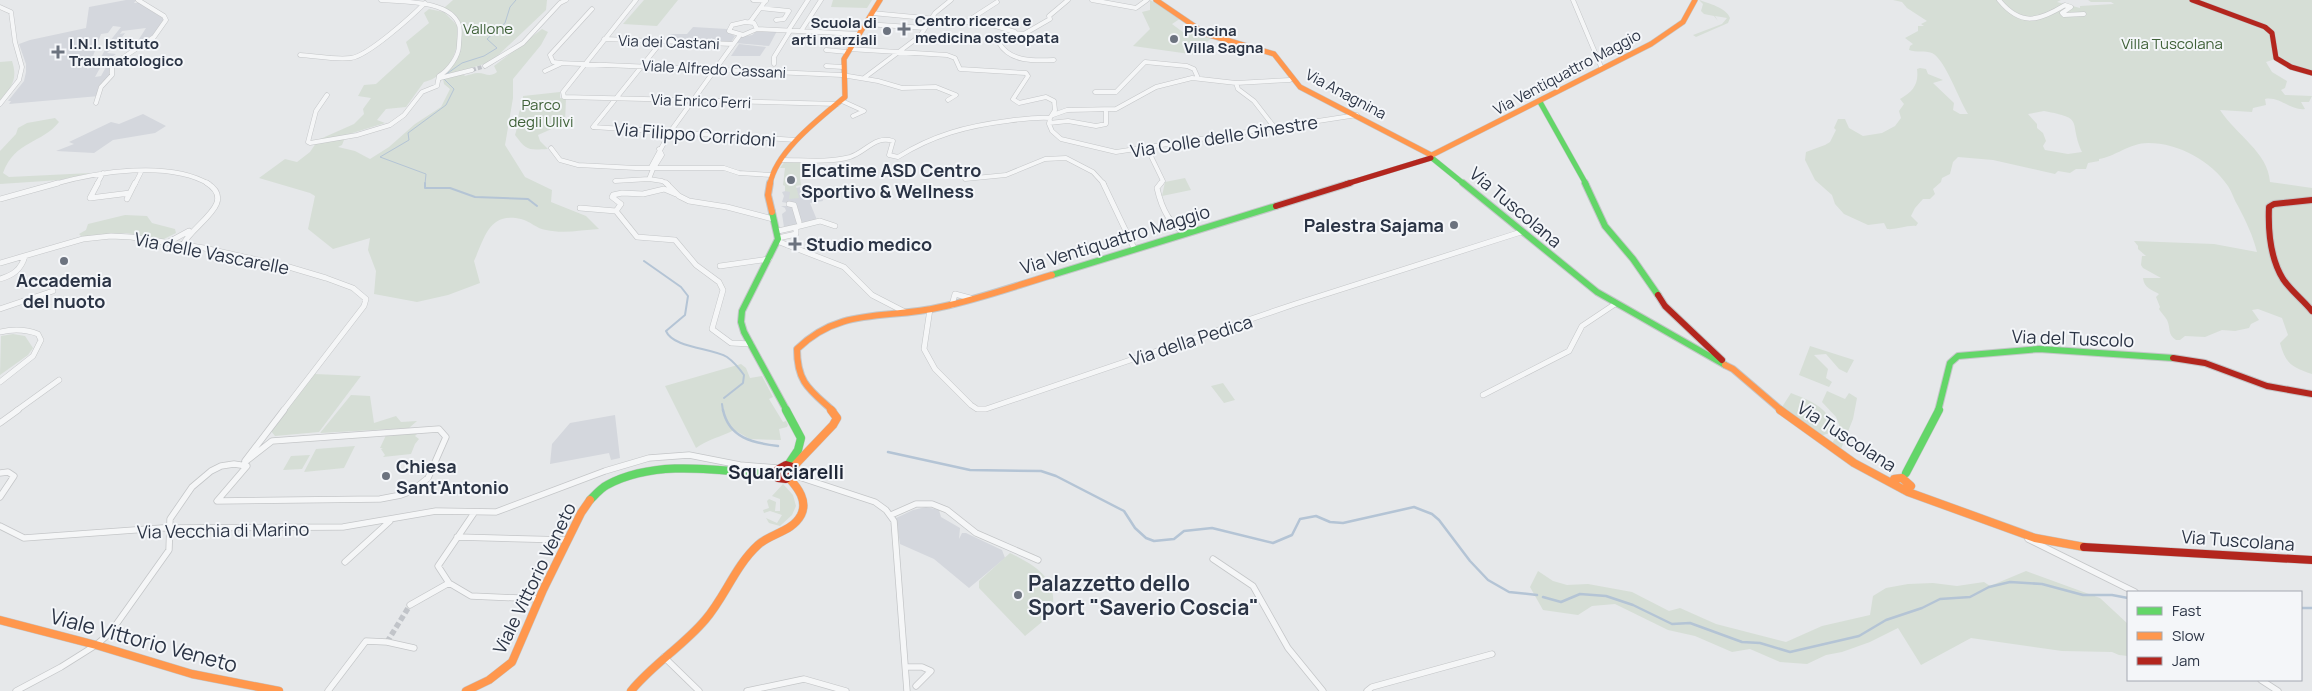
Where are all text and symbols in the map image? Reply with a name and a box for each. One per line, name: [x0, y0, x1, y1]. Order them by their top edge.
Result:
place label: Centro ricerca e medicina osteopata: [915, 10, 1059, 48]
place label: Scuola di arti marziali: [791, 12, 877, 50]
park label: Vallone: [463, 18, 513, 39]
place label: Piscina Villa Sagna: [1184, 20, 1263, 58]
marker: Centro ricerca e medicina osteopata: [897, 22, 911, 36]
street label: Via Ventiquattro Maggio: [1490, 24, 1645, 120]
marker: Scuola di arti marziali: [881, 25, 893, 37]
street label: Via dei Castani: [618, 30, 720, 54]
place label: I.N.I. Istituto Traumatologico: [69, 33, 183, 71]
marker: Piscina Villa Sagna: [1168, 33, 1180, 45]
park label: Villa Tuscolana: [2121, 33, 2223, 54]
marker: I.N.I. Istituto Traumatologico: [51, 45, 65, 59]
street label: Viale Alfredo Cassani: [641, 55, 787, 83]
street label: Via Anagnina: [1302, 64, 1390, 124]
street label: Via Enrico Ferri: [651, 89, 751, 113]
park label: Parco degli Ulivi: [508, 94, 574, 132]
street label: Via Colle delle Ginestre: [1128, 109, 1320, 163]
street label: Via Filippo Corridoni: [613, 116, 777, 152]
place label: Elcatime ASD Centro Sportivo & Wellness: [801, 158, 981, 203]
street label: Via Tuscolana: [1465, 161, 1567, 253]
marker: Elcatime ASD Centro Sportivo & Wellness: [785, 174, 797, 186]
street label: Via Ventiquattro Maggio: [1017, 199, 1213, 279]
place label: Palestra Sajama: [1304, 213, 1444, 237]
marker: Palestra Sajama: [1448, 219, 1460, 231]
street label: Via delle Vascarelle: [133, 226, 291, 280]
place label: Studio medico: [806, 232, 932, 256]
marker: Studio medico: [788, 237, 802, 251]
marker: Accademia del nuoto: [58, 255, 70, 267]
place label: Accademia del nuoto: [16, 268, 112, 313]
street label: Via della Pedica: [1127, 309, 1255, 371]
street label: Via del Tuscolo: [2011, 324, 2135, 352]
street label: Via Tuscolana: [1793, 395, 1901, 477]
place label: Chiesa Sant'Antonio: [396, 454, 509, 499]
district label: Squarciarelli: [728, 459, 844, 485]
marker: Chiesa Sant'Antonio: [380, 470, 392, 482]
street label: Viale Vittorio Veneto: [487, 498, 581, 658]
street label: Via Vecchia di Marino: [137, 516, 309, 544]
street label: Via Tuscolana: [2181, 524, 2295, 556]
place label: Palazzetto dello Sport "Saverio Coscia": [1028, 569, 1259, 621]
marker: Palazzetto dello Sport "Saverio Coscia": [1012, 589, 1024, 601]
legend: [2127, 591, 2302, 681]
text: Fast: [2172, 600, 2201, 621]
street label: Viale Vittorio Veneto: [47, 602, 241, 678]
text: Slow: [2172, 625, 2205, 646]
text: Jam: [2172, 650, 2200, 671]

